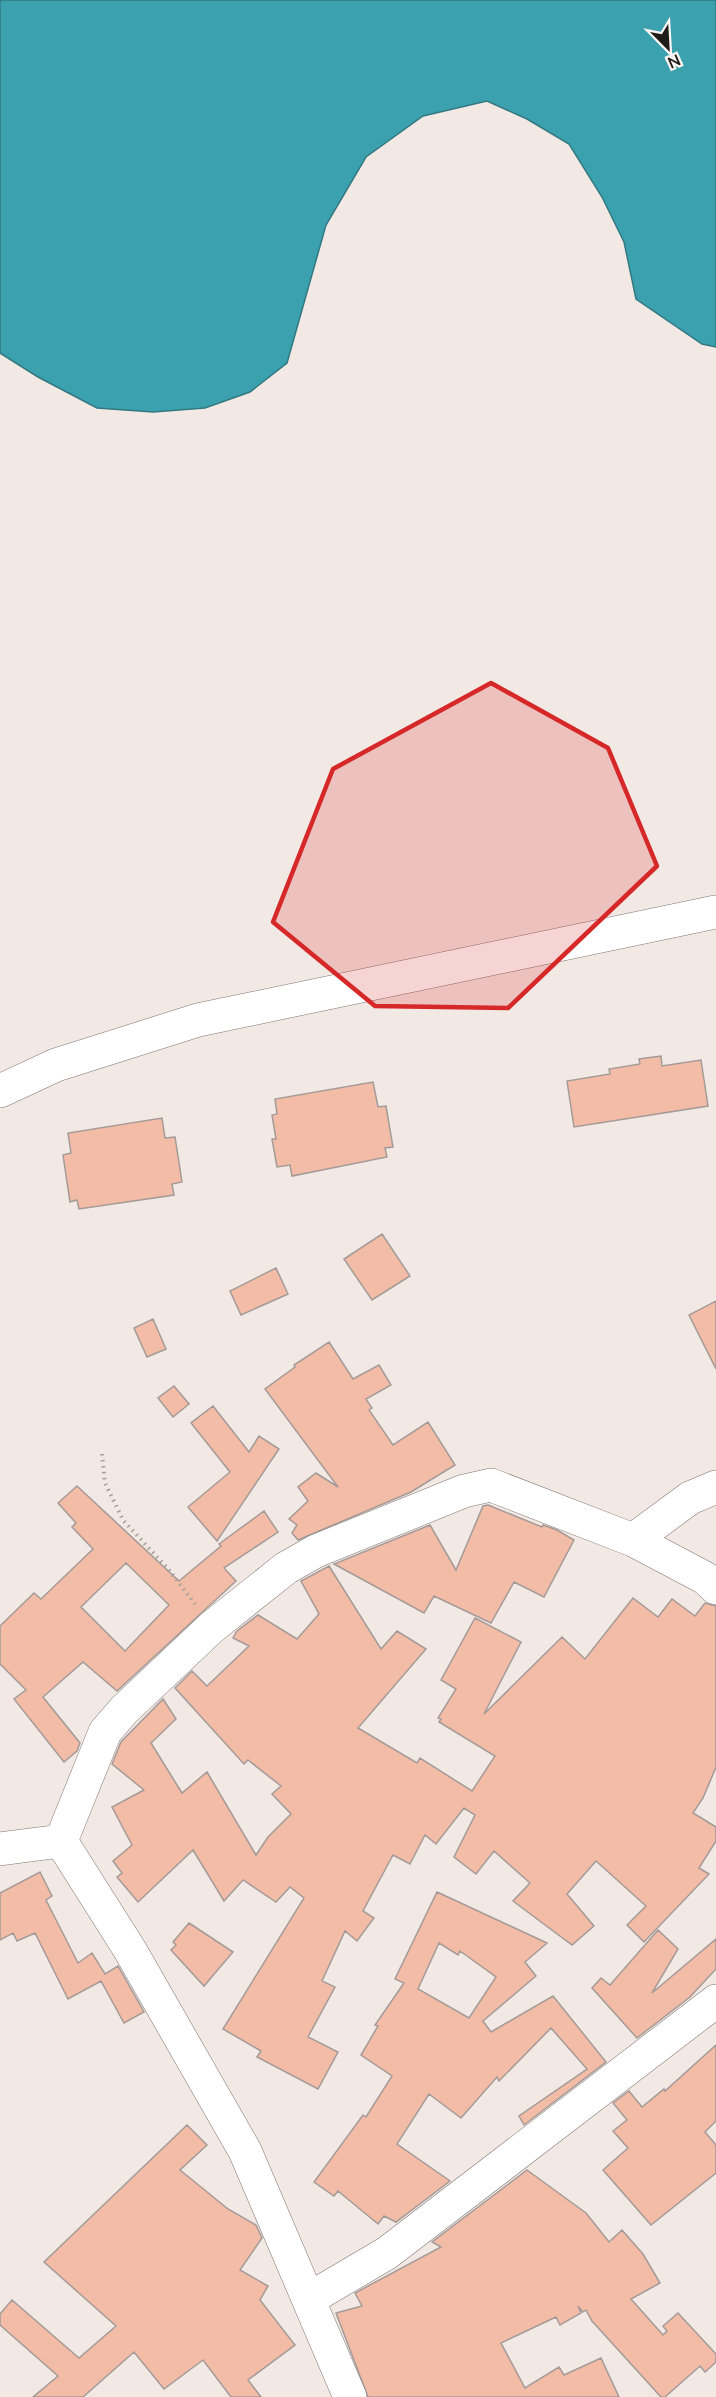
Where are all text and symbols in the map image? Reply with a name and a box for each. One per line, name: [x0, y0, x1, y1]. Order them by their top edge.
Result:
north arrow: [638, 18, 698, 78]
text: N: [664, 48, 684, 73]

